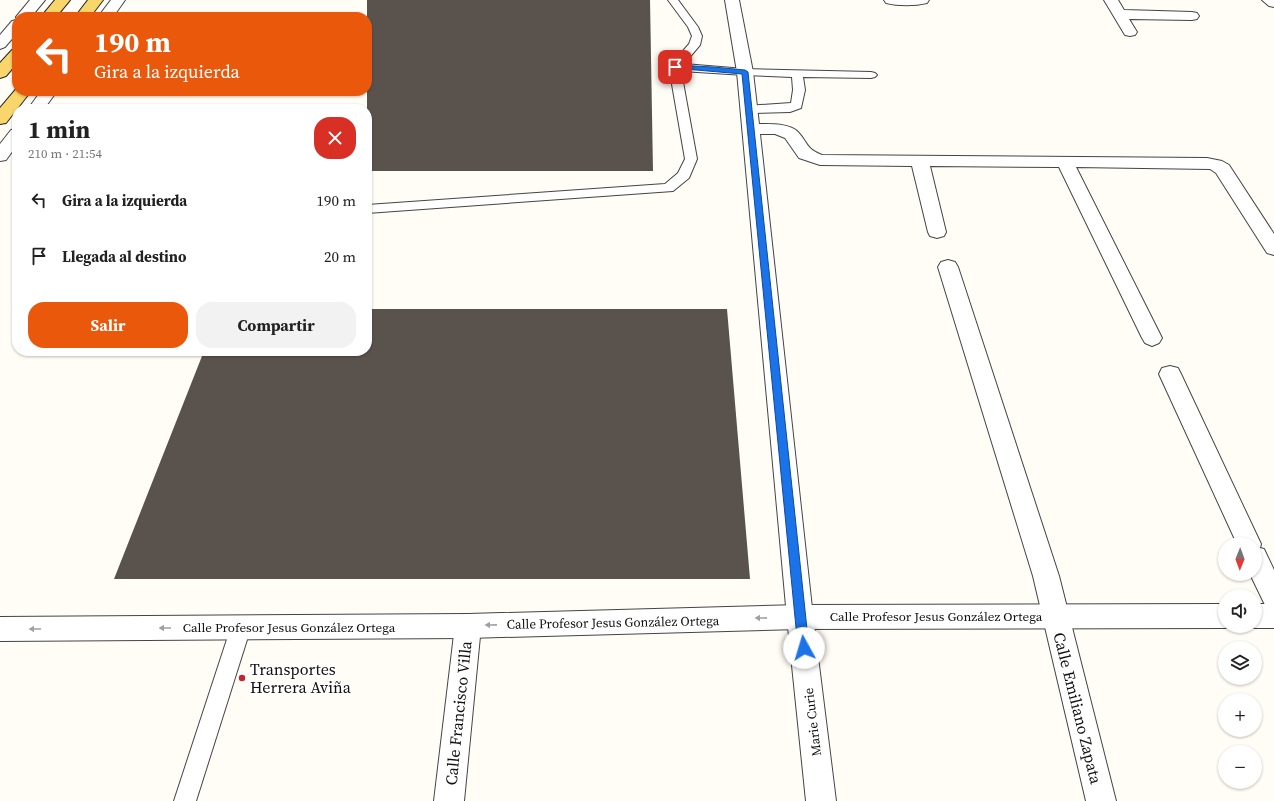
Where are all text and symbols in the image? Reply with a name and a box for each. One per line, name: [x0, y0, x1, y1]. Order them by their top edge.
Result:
text: 190 m: [94, 23, 171, 61]
icon: left: [28, 28, 80, 80]
pin: [658, 50, 692, 84]
icon: arrive: [664, 56, 686, 78]
text: Gira a la izquierda: [94, 59, 240, 84]
text: 1 min: [28, 113, 90, 146]
button: close: [314, 117, 356, 159]
text: 210 m · 21:54: [28, 145, 102, 162]
icon: left: [28, 189, 50, 211]
text: Gira a la izquierda: [62, 190, 187, 211]
text: 190 m: [316, 190, 356, 211]
icon: arrive: [28, 245, 50, 267]
text: Llegada al destino: [62, 246, 187, 267]
text: 20 m: [324, 246, 356, 267]
button: Salir: [28, 302, 188, 348]
button: Compartir: [196, 302, 356, 348]
north arrow: [1218, 537, 1262, 581]
map controls: [1218, 537, 1262, 789]
button: sound: [1218, 589, 1262, 633]
street label: Calle Profesor Jesus González Ortega: [830, 608, 1043, 625]
street label: Calle Profesor Jesus González Ortega: [507, 612, 720, 633]
one-way arrow: [754, 615, 767, 621]
street label: Calle Profesor Jesus González Ortega: [183, 619, 396, 636]
one-way arrow: [484, 622, 497, 628]
one-way arrow: [159, 624, 171, 631]
one-way arrow: [29, 625, 41, 632]
position arrow: [783, 627, 825, 669]
street label: Calle Emiliano Zapata: [1048, 630, 1108, 787]
street label: Calle Francisco Villa: [439, 639, 477, 786]
button: layers: [1218, 641, 1262, 685]
place label: Transportes Herrera Aviña: [250, 658, 352, 698]
marker: Transportes Herrera Aviña: [237, 673, 247, 683]
street label: Marie Curie: [800, 686, 825, 757]
button: +: [1218, 693, 1262, 737]
button: −: [1218, 745, 1262, 789]

